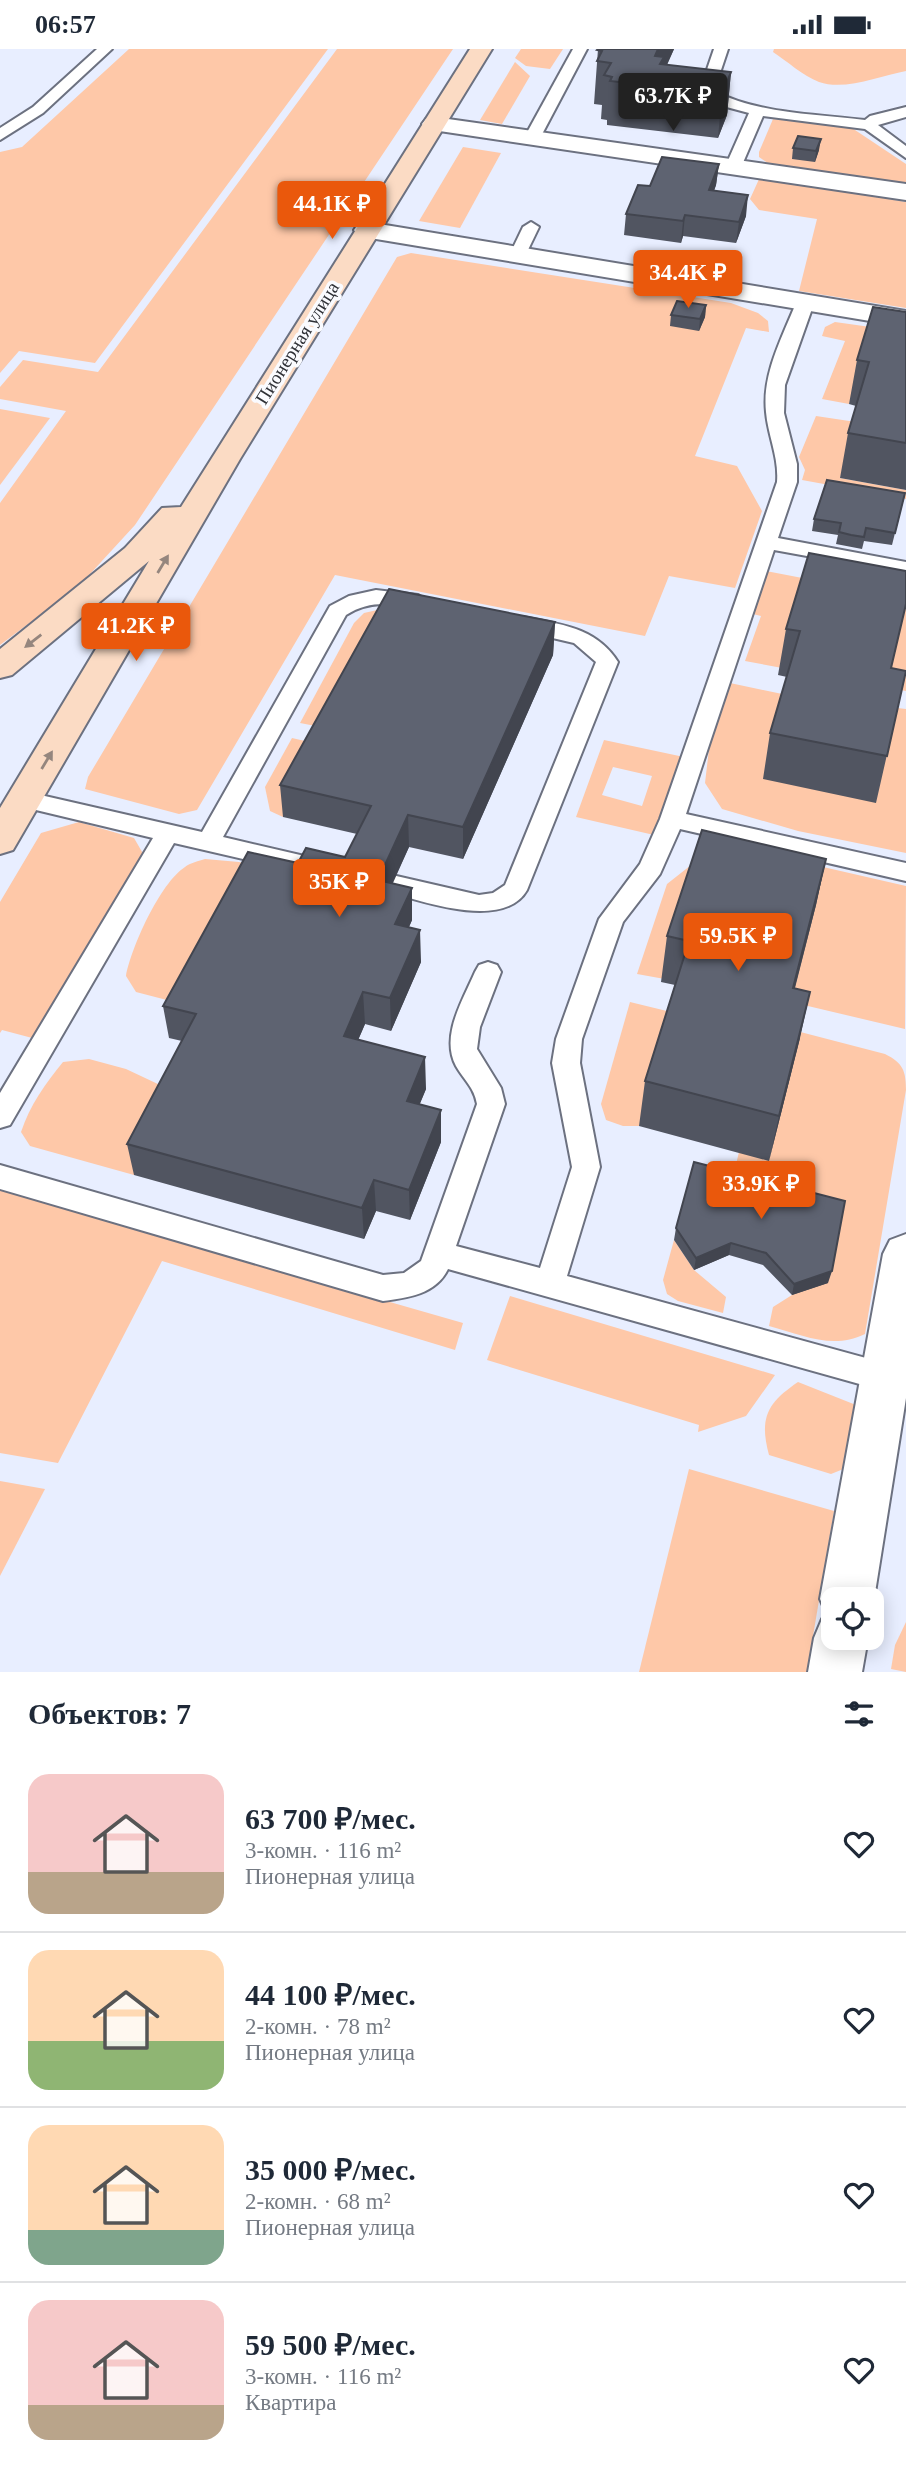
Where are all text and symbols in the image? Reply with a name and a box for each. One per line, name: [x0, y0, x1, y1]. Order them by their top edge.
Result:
text: 06:57: [35, 10, 96, 39]
pin: 63.7K ₽: [608, 73, 738, 133]
text: 63.7K ₽: [634, 83, 712, 108]
pin: 44.1K ₽: [267, 181, 397, 241]
text: 44.1K ₽: [293, 191, 371, 216]
pin: 34.4K ₽: [623, 251, 753, 310]
text: 34.4K ₽: [649, 260, 727, 285]
street label: Пионерная улица: [251, 277, 343, 408]
one-way arrow: [156, 555, 169, 574]
pin: 41.2K ₽: [71, 603, 201, 663]
text: 41.2K ₽: [97, 613, 175, 638]
one-way arrow: [25, 633, 43, 648]
one-way arrow: [40, 750, 53, 769]
pin: 35K ₽: [290, 859, 388, 919]
text: 35K ₽: [309, 869, 369, 894]
pin: 59.5K ₽: [673, 913, 803, 973]
text: 59.5K ₽: [699, 923, 777, 948]
pin: 33.9K ₽: [696, 1161, 826, 1221]
text: 33.9K ₽: [722, 1171, 800, 1196]
map controls: [821, 1587, 884, 1650]
button: locate: [821, 1587, 884, 1650]
icon: filters: [840, 1695, 878, 1733]
text: Объектов: 7: [28, 1697, 191, 1730]
icon: home: [84, 1802, 168, 1886]
text: 63 700 ₽/мес.: [245, 1802, 416, 1835]
icon: heart: [840, 1825, 878, 1863]
text: 3-комн. · 116 m²: [245, 1838, 401, 1863]
text: Пионерная улица: [245, 1864, 415, 1889]
icon: home: [84, 1978, 168, 2062]
text: 44 100 ₽/мес.: [245, 1978, 416, 2011]
icon: heart: [840, 2001, 878, 2039]
text: 2-комн. · 78 m²: [245, 2014, 391, 2039]
text: Пионерная улица: [245, 2040, 415, 2065]
icon: home: [84, 2153, 168, 2237]
text: 35 000 ₽/мес.: [245, 2153, 416, 2186]
icon: heart: [840, 2176, 878, 2214]
text: 2-комн. · 68 m²: [245, 2189, 391, 2214]
text: Пионерная улица: [245, 2215, 415, 2240]
icon: home: [84, 2328, 168, 2412]
text: 59 500 ₽/мес.: [245, 2328, 416, 2361]
icon: heart: [840, 2351, 878, 2389]
text: 3-комн. · 116 m²: [245, 2364, 401, 2389]
text: Квартира: [245, 2390, 336, 2415]

